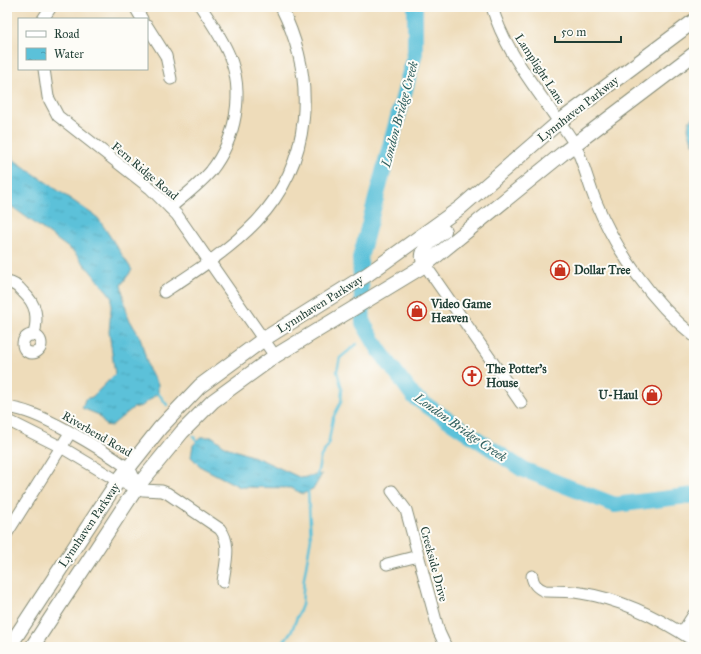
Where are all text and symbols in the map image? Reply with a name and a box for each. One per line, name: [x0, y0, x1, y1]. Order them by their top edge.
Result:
legend: [18, 18, 148, 70]
scale bar: [555, 18, 621, 44]
text: 50 m: [561, 25, 586, 39]
text: Road: [54, 27, 80, 41]
street label: Lamplight Lane: [511, 31, 568, 107]
text: Water: [54, 47, 84, 61]
water label: London Bridge Creek: [378, 59, 422, 170]
street label: Lynnhaven Parkway: [535, 73, 621, 145]
street label: Fern Ridge Road: [108, 139, 181, 204]
shop icon: Dollar Tree: [549, 259, 571, 281]
place label: Dollar Tree: [574, 263, 631, 277]
street label: Lynnhaven Parkway: [274, 272, 366, 336]
place label: Video Game Heaven: [430, 297, 491, 325]
shop icon: Video Game Heaven: [406, 300, 428, 322]
place label: The Potter's House: [485, 362, 547, 390]
church icon: The Potter's House: [461, 365, 483, 387]
shop icon: U-Haul: [641, 384, 663, 406]
place label: U-Haul: [599, 388, 639, 402]
water label: London Bridge Creek: [410, 389, 510, 466]
street label: Riverbend Road: [60, 408, 134, 460]
street label: Lynnhaven Parkway: [56, 480, 123, 570]
street label: Creekside Drive: [417, 525, 451, 603]

